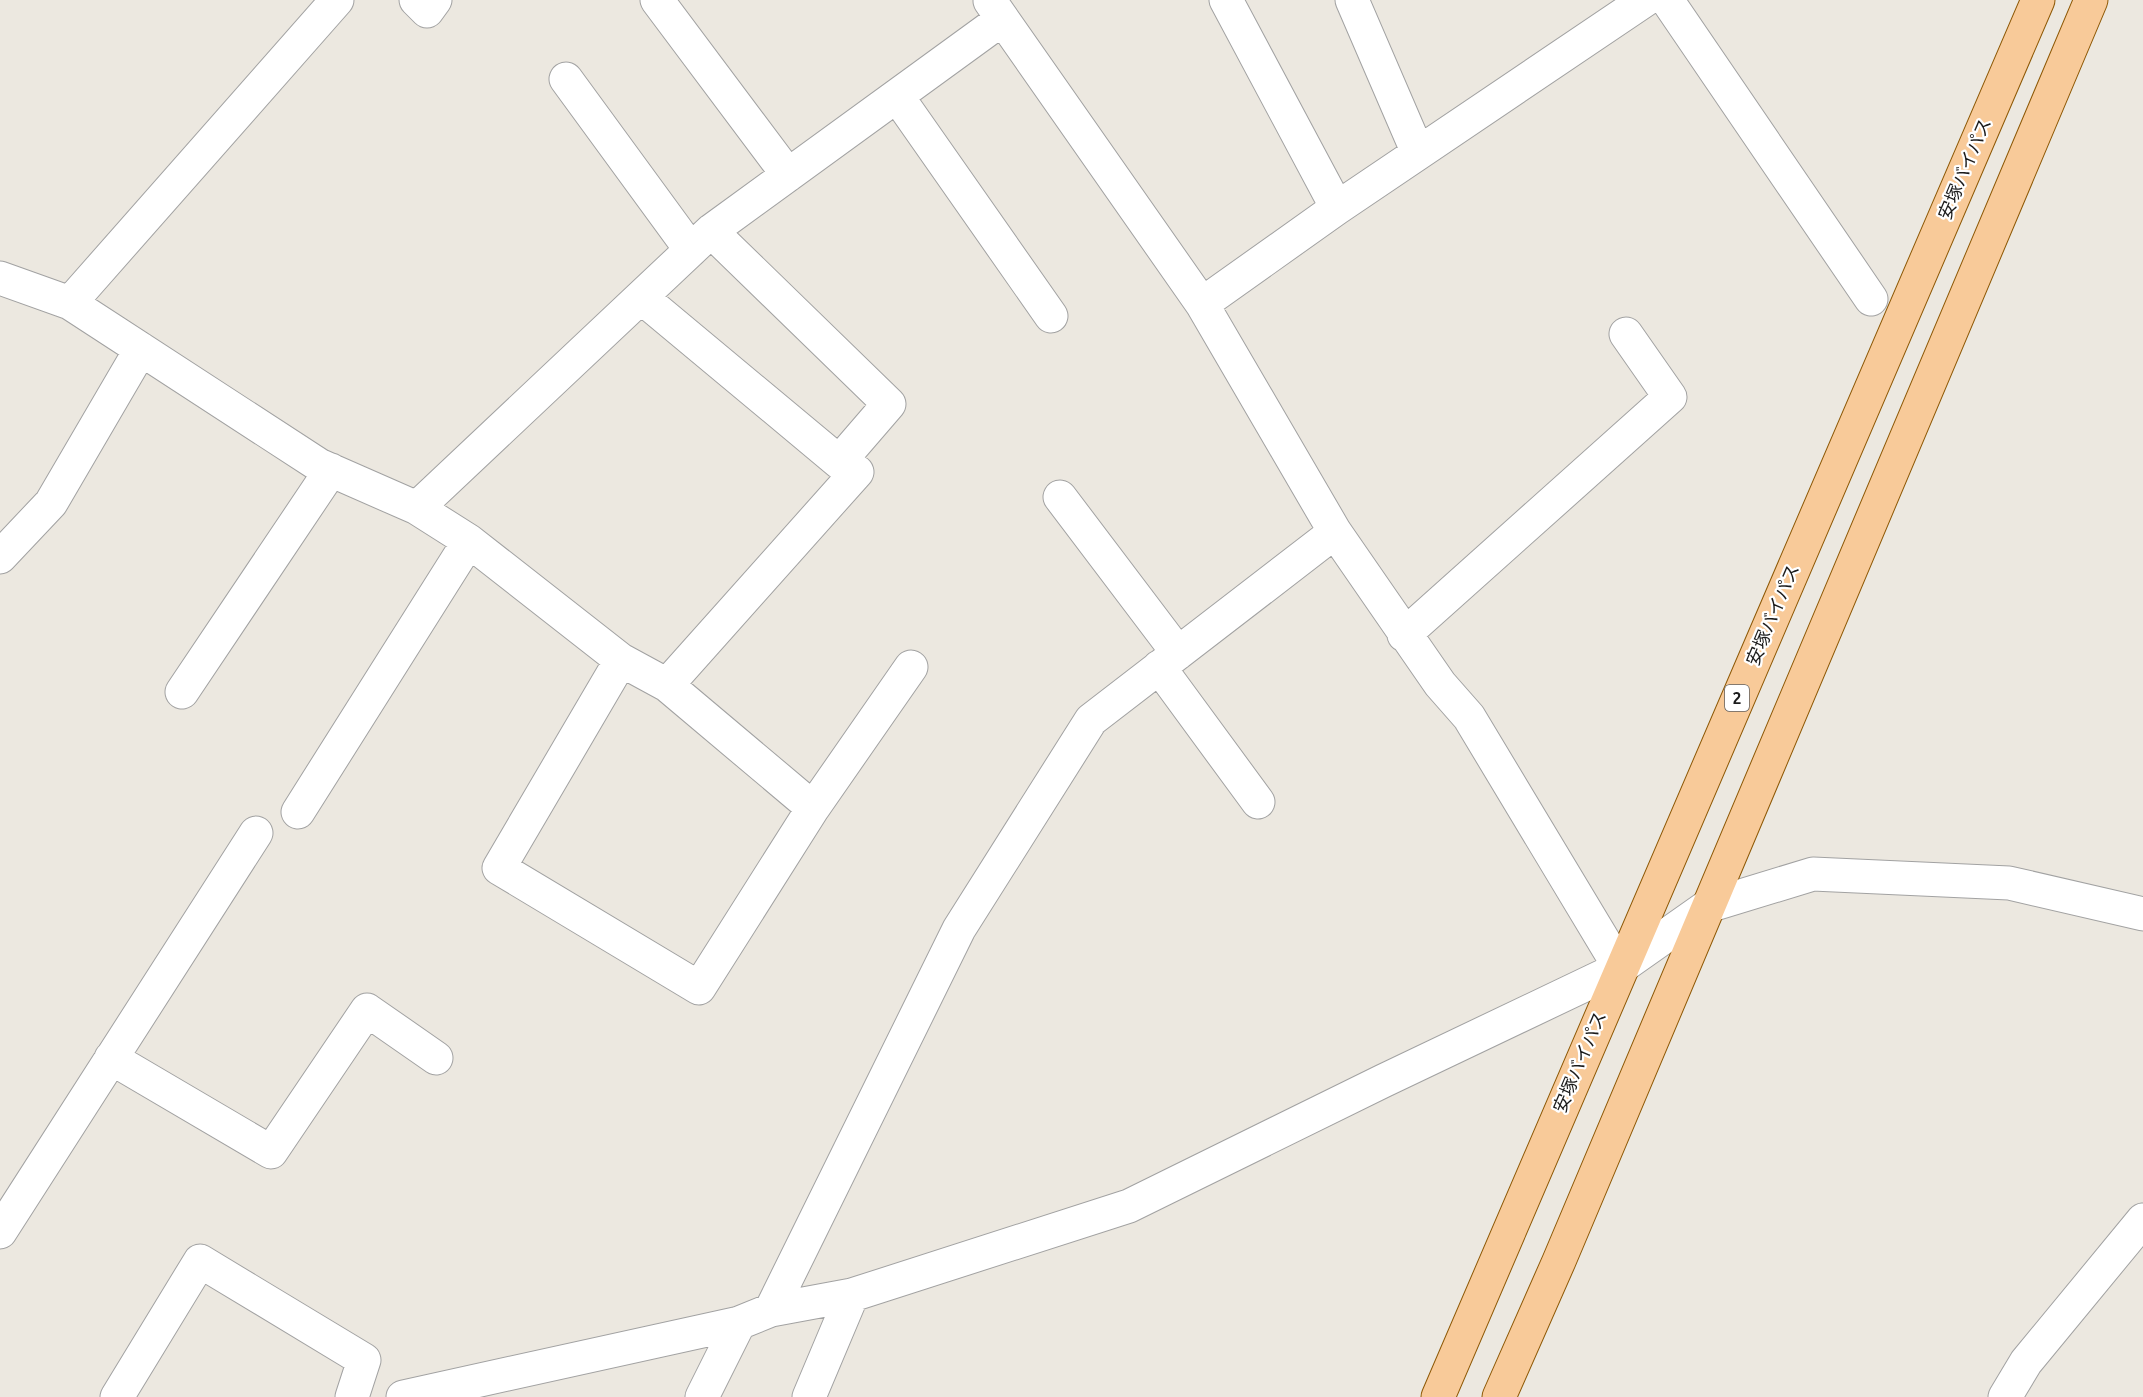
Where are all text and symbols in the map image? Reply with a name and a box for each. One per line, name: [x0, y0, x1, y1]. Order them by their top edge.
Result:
street label: 安塚バイパス: [1934, 115, 1994, 222]
street label: 安塚バイパス: [1742, 561, 1802, 668]
road number: 2: [1725, 685, 1749, 711]
street label: 安塚バイパス: [1549, 1008, 1609, 1115]

